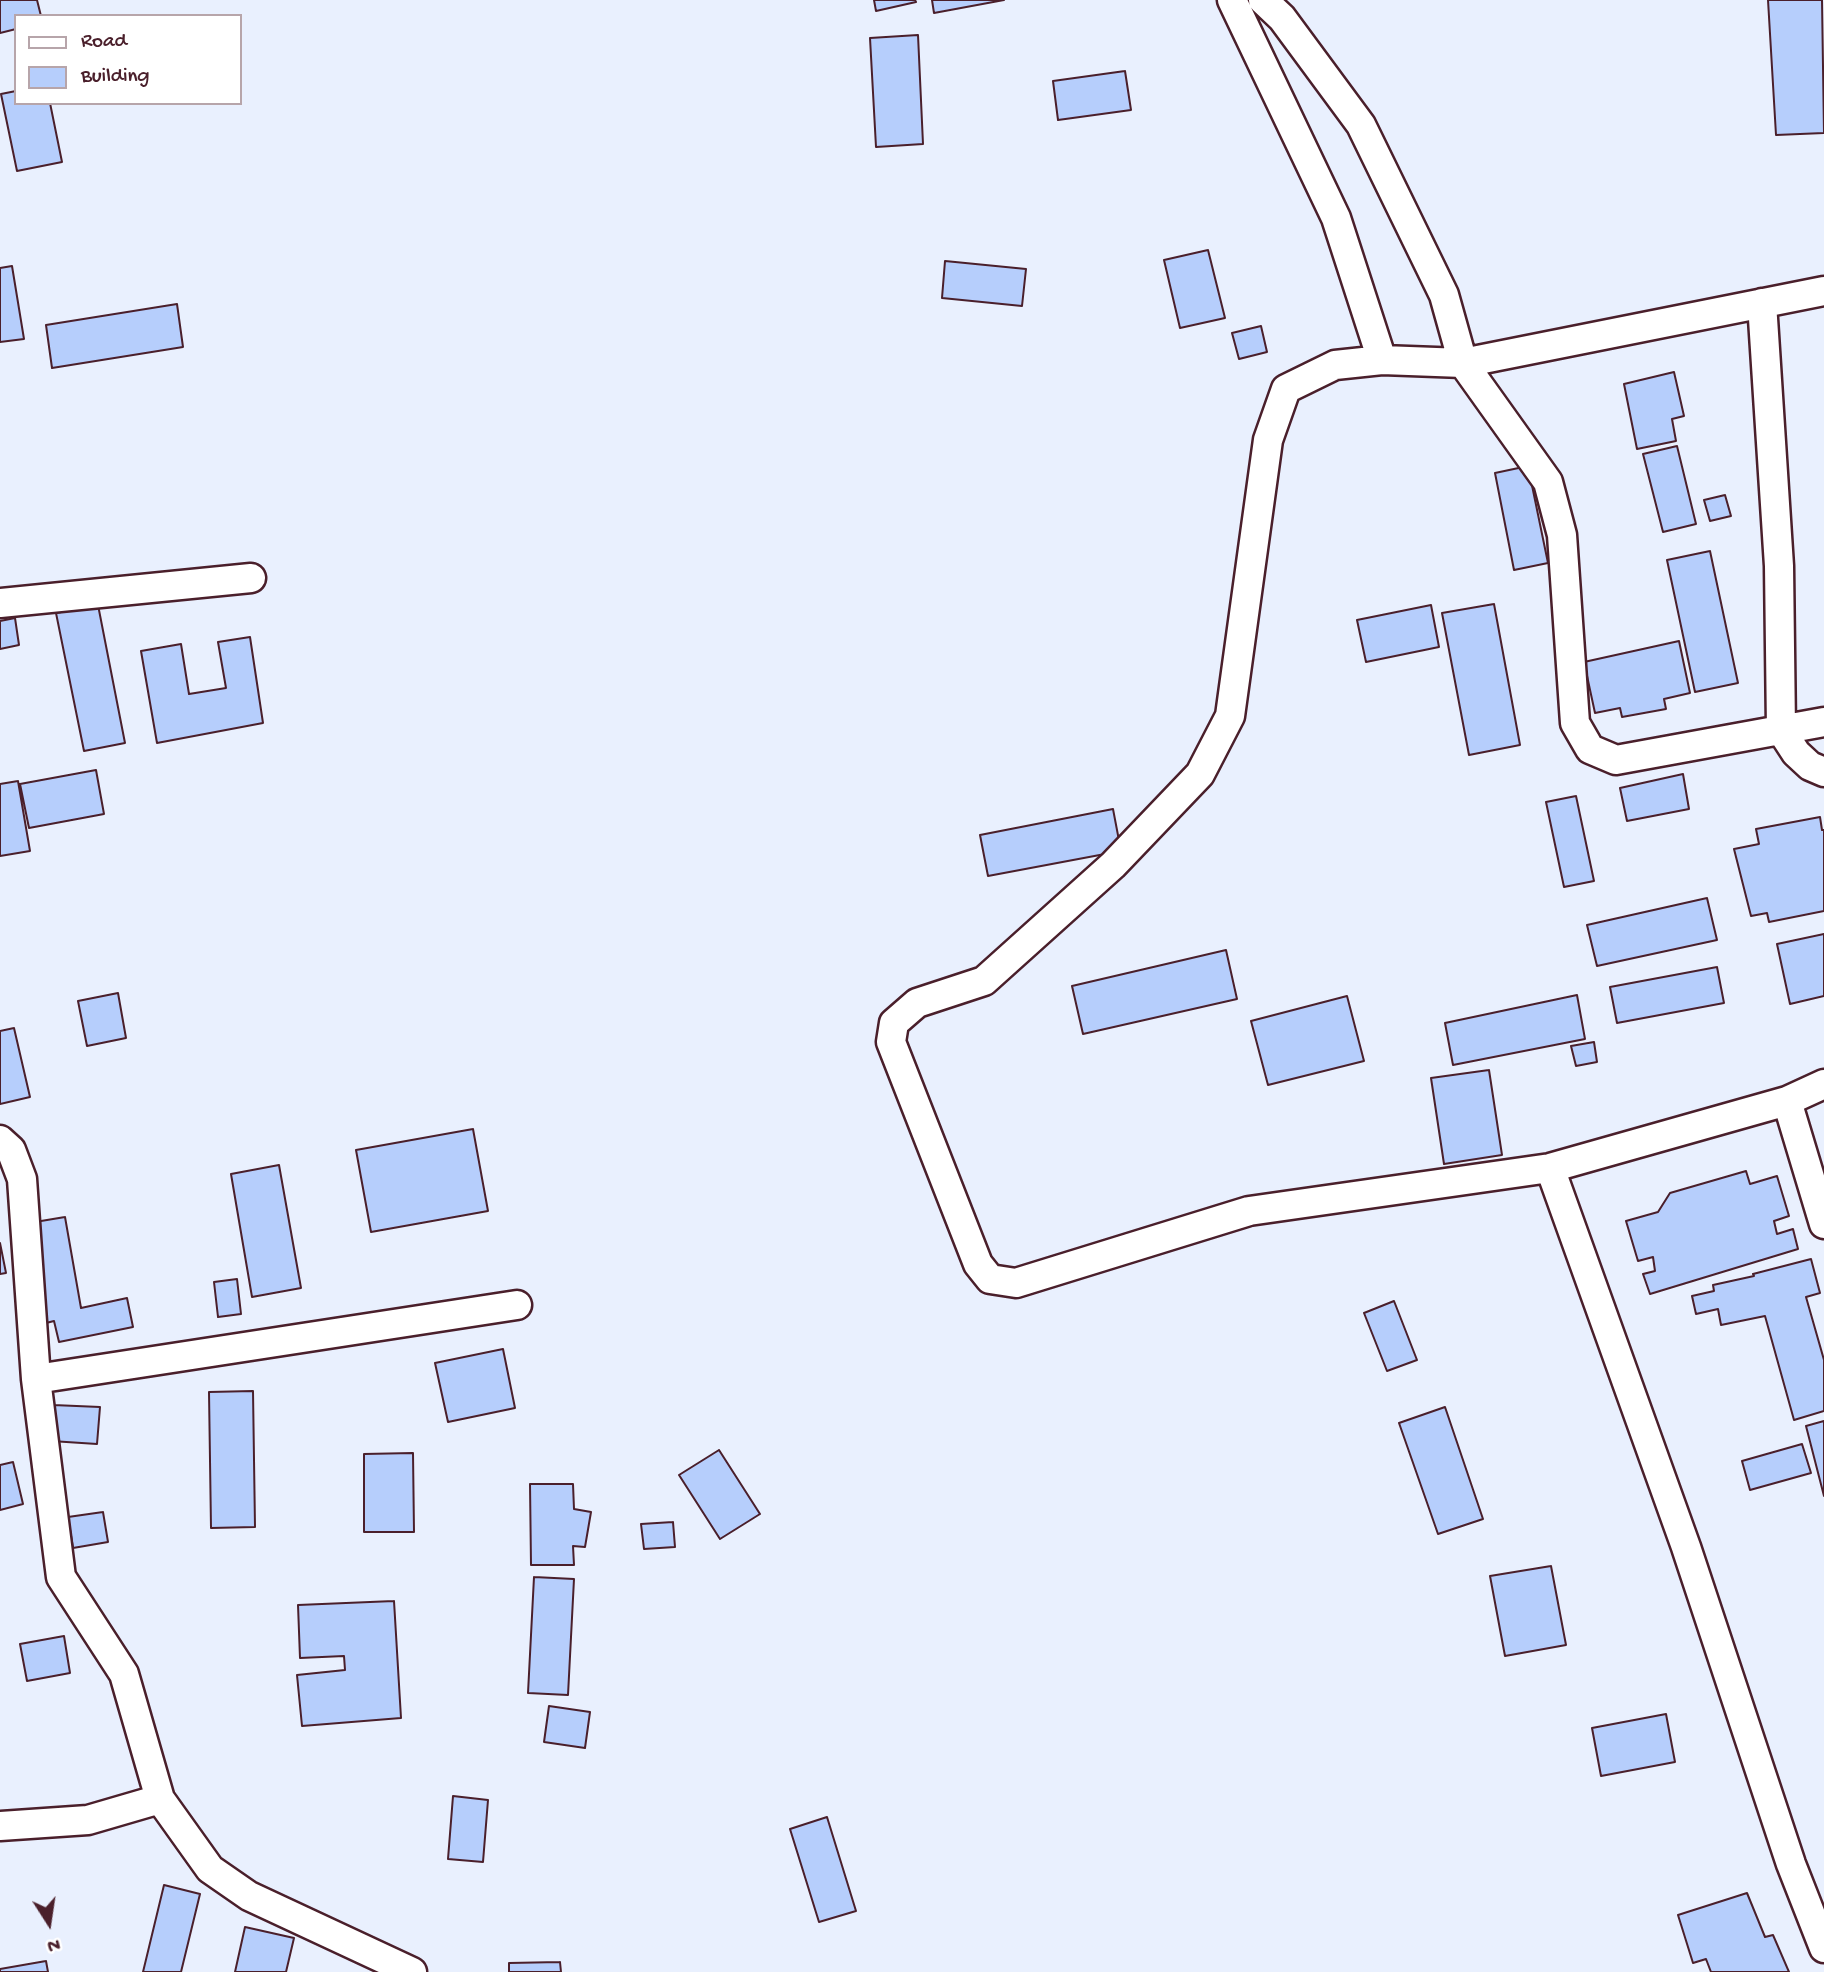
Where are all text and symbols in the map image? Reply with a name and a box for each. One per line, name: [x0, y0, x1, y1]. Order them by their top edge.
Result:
legend: [14, 14, 242, 105]
text: Road: [81, 30, 127, 55]
text: Building: [81, 65, 150, 90]
north arrow: [14, 1888, 84, 1958]
text: N: [45, 1931, 62, 1957]

